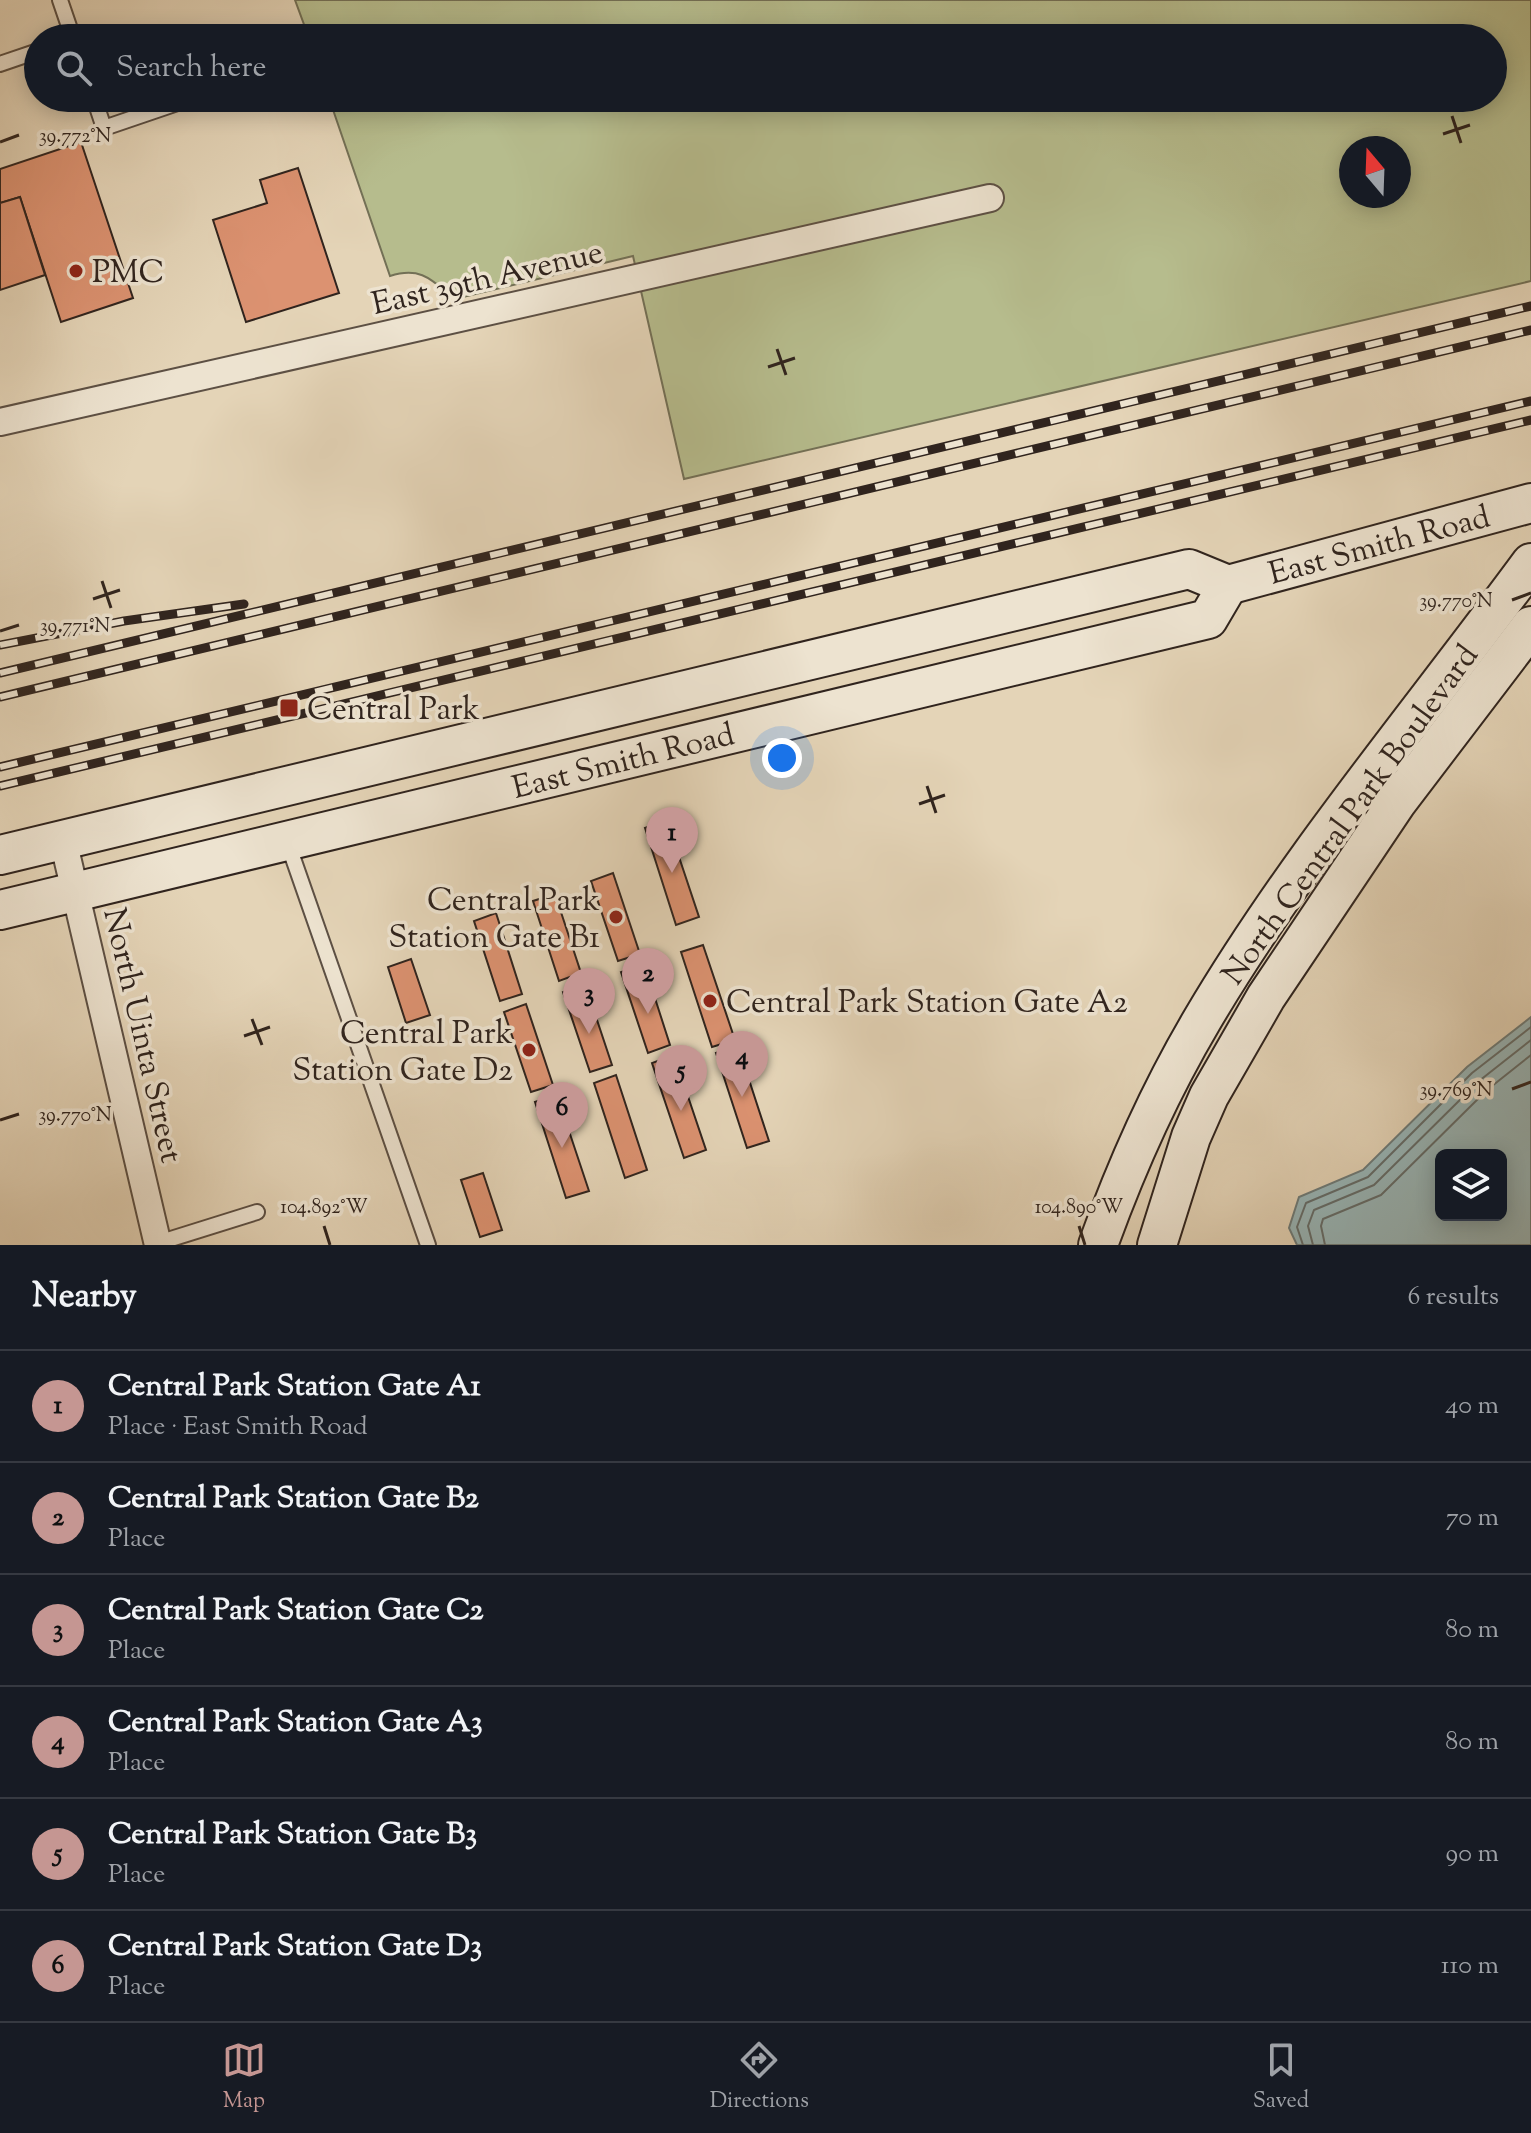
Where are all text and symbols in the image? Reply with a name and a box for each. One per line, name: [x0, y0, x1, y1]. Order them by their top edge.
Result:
search box: [24, 24, 1507, 112]
icon: search: [52, 46, 96, 90]
text: Search here: [116, 47, 266, 90]
text: 39.772°N: [39, 123, 111, 152]
north arrow: [1339, 136, 1411, 208]
street label: East 39th Avenue: [368, 231, 608, 329]
place label: PMC: [92, 251, 164, 297]
marker: PMC: [67, 262, 85, 280]
street label: East Smith Road: [1264, 495, 1496, 599]
text: 39.770°N: [1419, 588, 1493, 617]
text: 39.771°N: [40, 613, 110, 642]
street label: North Central Park Boulevard: [1212, 636, 1491, 996]
place label: Central Park: [307, 688, 480, 734]
marker: Central Park: [278, 697, 300, 719]
street label: East Smith Road: [508, 713, 740, 813]
your location: [762, 738, 802, 778]
pin: 1: [646, 807, 698, 873]
place label: Central Park Station Gate B1: [388, 879, 600, 962]
street label: North Uinta Street: [89, 904, 193, 1168]
marker: Central Park Station Gate B1: [607, 908, 625, 926]
pin: 2: [622, 948, 674, 1014]
pin: 3: [563, 968, 615, 1034]
place label: Central Park Station Gate A2: [726, 981, 1128, 1027]
marker: Central Park Station Gate A2: [701, 992, 719, 1010]
place label: Central Park Station Gate D2: [292, 1012, 513, 1095]
pin: 4: [716, 1031, 768, 1097]
marker: Central Park Station Gate D2: [520, 1041, 538, 1059]
pin: 5: [655, 1045, 707, 1111]
text: 39.769°N: [1419, 1077, 1493, 1106]
pin: 6: [536, 1082, 588, 1148]
text: 39.770°N: [38, 1102, 112, 1131]
map controls: [1435, 1149, 1507, 1221]
button: layers: [1435, 1149, 1507, 1221]
text: 104.892°W: [280, 1194, 368, 1223]
text: 104.890°W: [1035, 1194, 1123, 1223]
text: Nearby: [32, 1273, 137, 1322]
text: 6 results: [1407, 1279, 1499, 1316]
text: Central Park Station Gate A1: [108, 1366, 481, 1409]
text: 1: [54, 1388, 62, 1425]
text: 40 m: [1445, 1388, 1499, 1425]
text: Place · East Smith Road: [108, 1409, 368, 1446]
text: Central Park Station Gate B2: [108, 1478, 479, 1521]
text: 2: [52, 1500, 64, 1537]
text: 70 m: [1446, 1500, 1499, 1537]
text: Place: [108, 1521, 165, 1558]
text: Central Park Station Gate C2: [108, 1590, 484, 1633]
text: 3: [53, 1612, 63, 1649]
text: 80 m: [1445, 1612, 1499, 1649]
text: Place: [108, 1633, 165, 1670]
text: Central Park Station Gate A3: [108, 1702, 483, 1745]
text: 4: [51, 1724, 65, 1761]
text: 80 m: [1445, 1724, 1499, 1761]
text: Place: [108, 1745, 165, 1782]
text: Central Park Station Gate B3: [108, 1814, 477, 1857]
text: 5: [54, 1836, 62, 1873]
text: 90 m: [1446, 1836, 1499, 1873]
text: Place: [108, 1857, 165, 1894]
text: Central Park Station Gate D3: [108, 1926, 482, 1969]
text: 6: [52, 1948, 64, 1985]
text: 110 m: [1441, 1948, 1499, 1985]
text: Place: [108, 1969, 165, 2006]
tab: Map: [222, 2038, 266, 2118]
tab: Directions: [710, 2038, 809, 2118]
tab: Saved: [1253, 2038, 1309, 2118]

